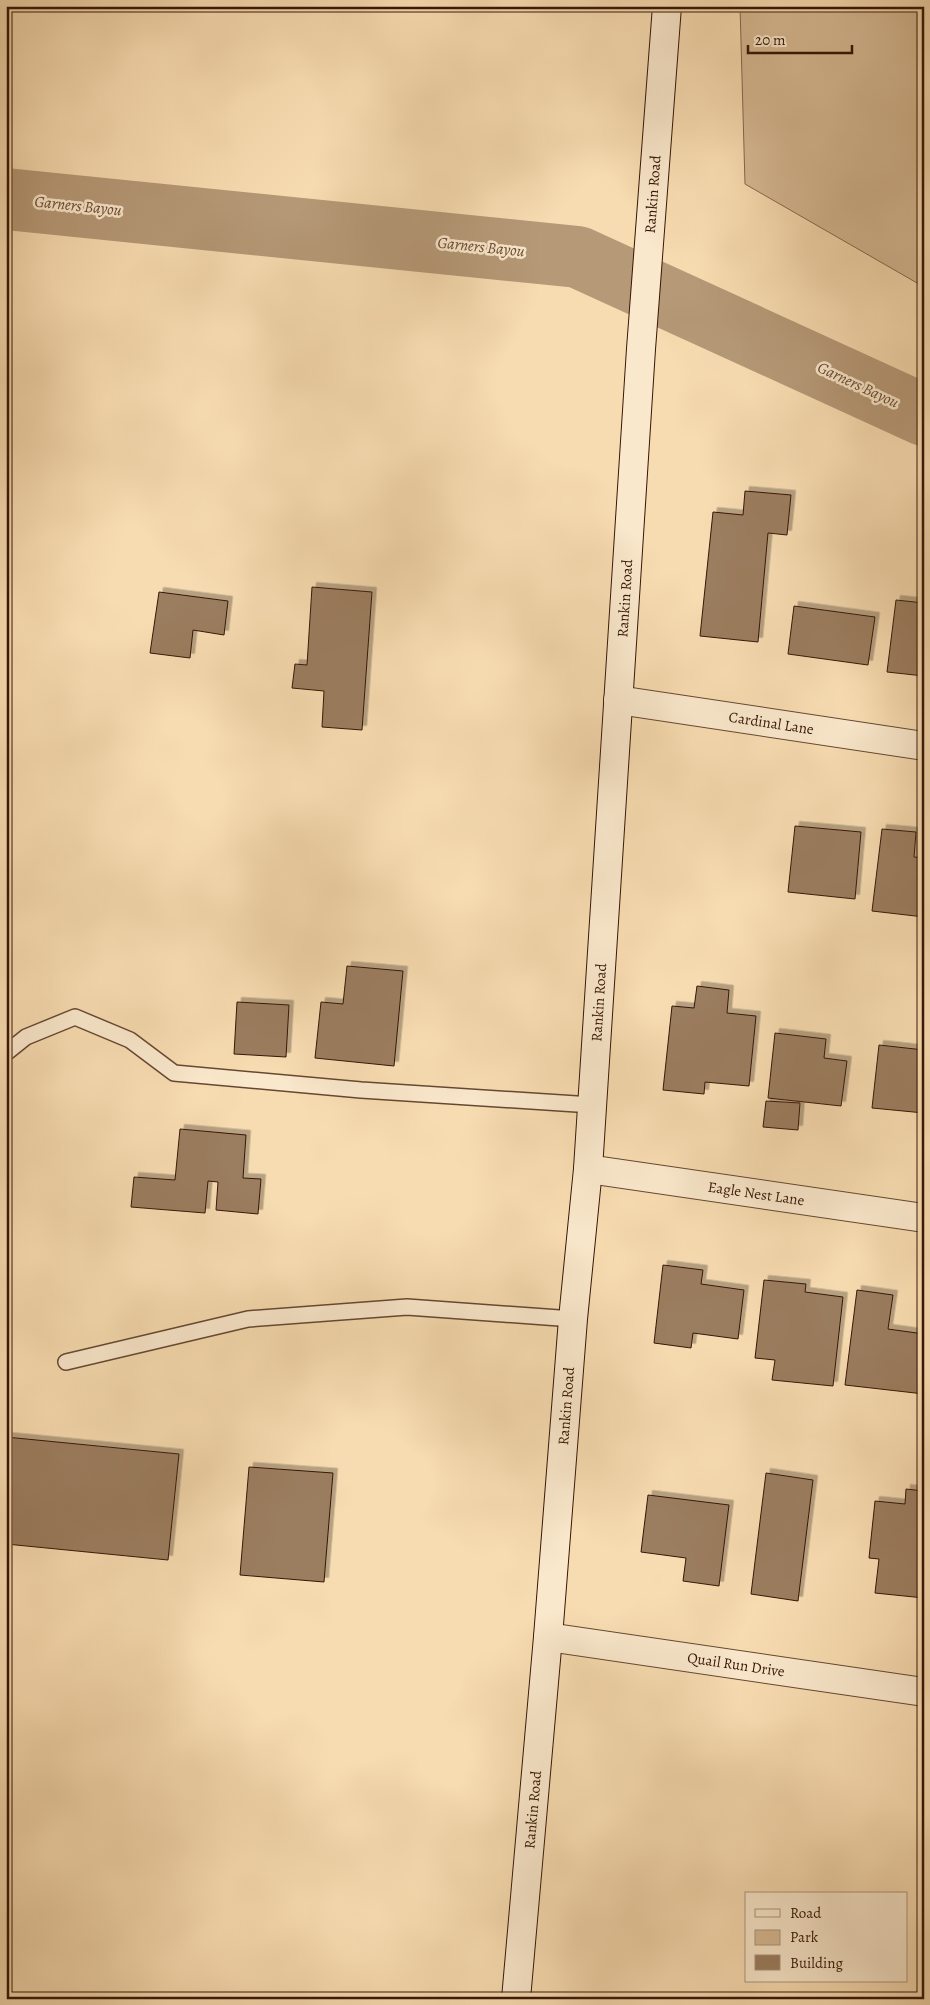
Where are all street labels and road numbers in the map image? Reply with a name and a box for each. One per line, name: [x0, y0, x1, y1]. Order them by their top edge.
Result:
street label: Rankin Road: [640, 154, 666, 234]
street label: Rankin Road: [612, 558, 637, 638]
street label: Cardinal Lane: [727, 707, 815, 739]
street label: Rankin Road: [586, 962, 611, 1042]
street label: Eagle Nest Lane: [707, 1177, 806, 1210]
street label: Rankin Road: [553, 1365, 579, 1446]
street label: Quail Run Drive: [686, 1647, 786, 1682]
street label: Rankin Road: [519, 1769, 546, 1850]

